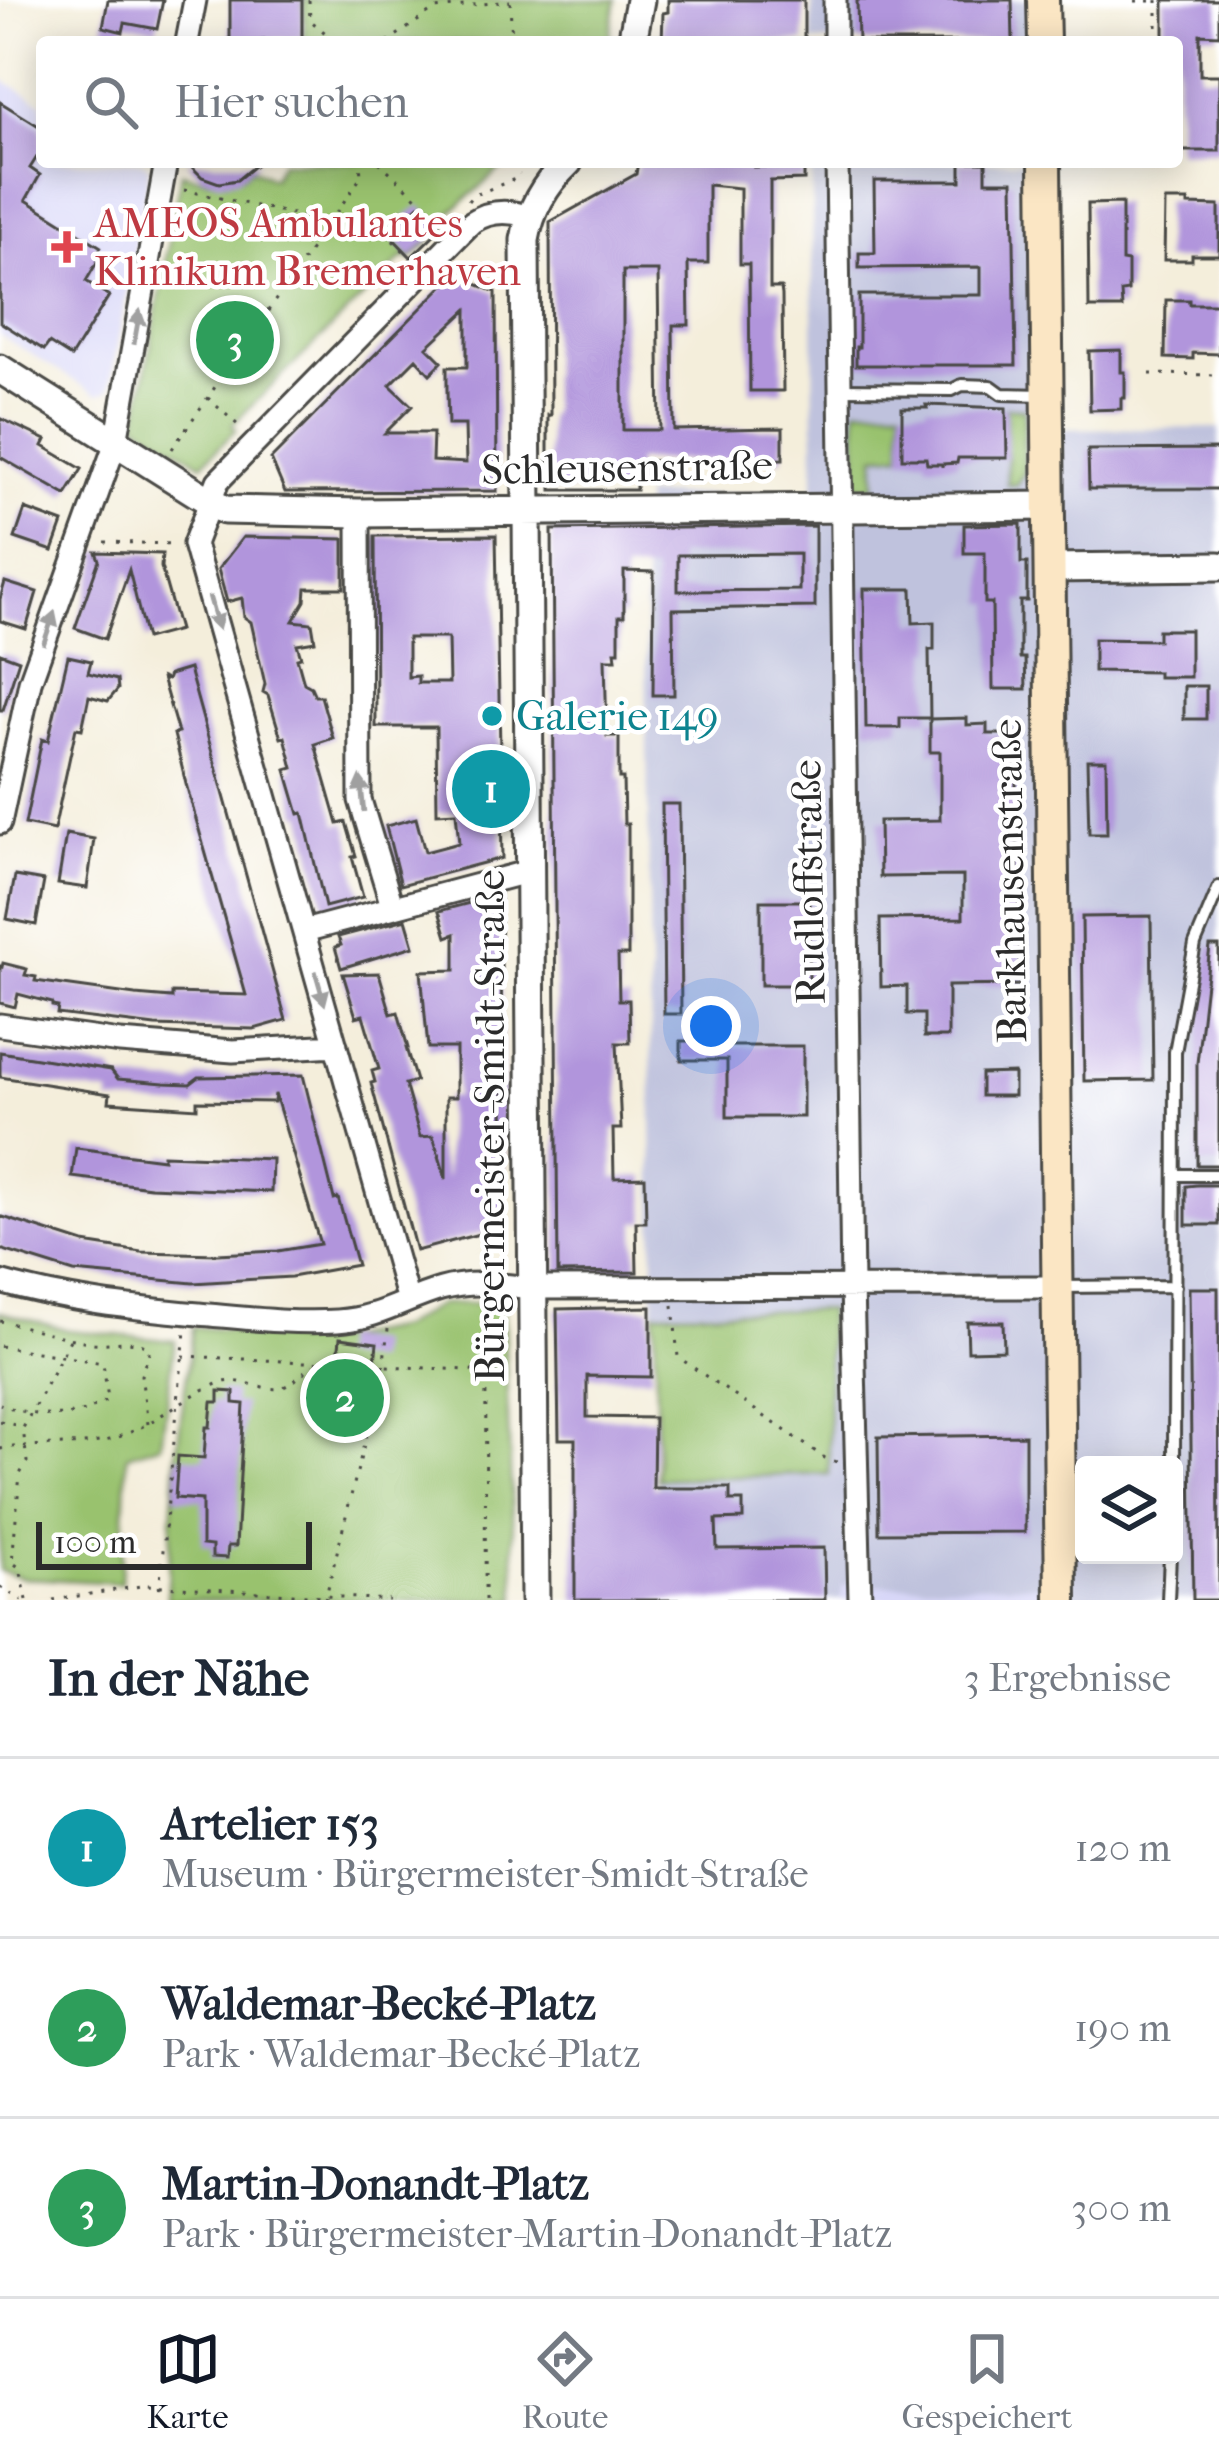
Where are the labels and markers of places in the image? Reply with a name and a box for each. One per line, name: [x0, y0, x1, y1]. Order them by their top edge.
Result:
place label: AMEOS Ambulantes Klinikum Bremerhaven: [92, 199, 521, 296]
marker: AMEOS Ambulantes Klinikum Bremerhaven: [51, 231, 83, 263]
pin: 3: [196, 295, 274, 385]
place label: Galerie 149: [516, 692, 719, 741]
marker: Galerie 149: [479, 703, 505, 729]
pin: 1: [452, 744, 530, 834]
pin: 2: [306, 1353, 384, 1443]

